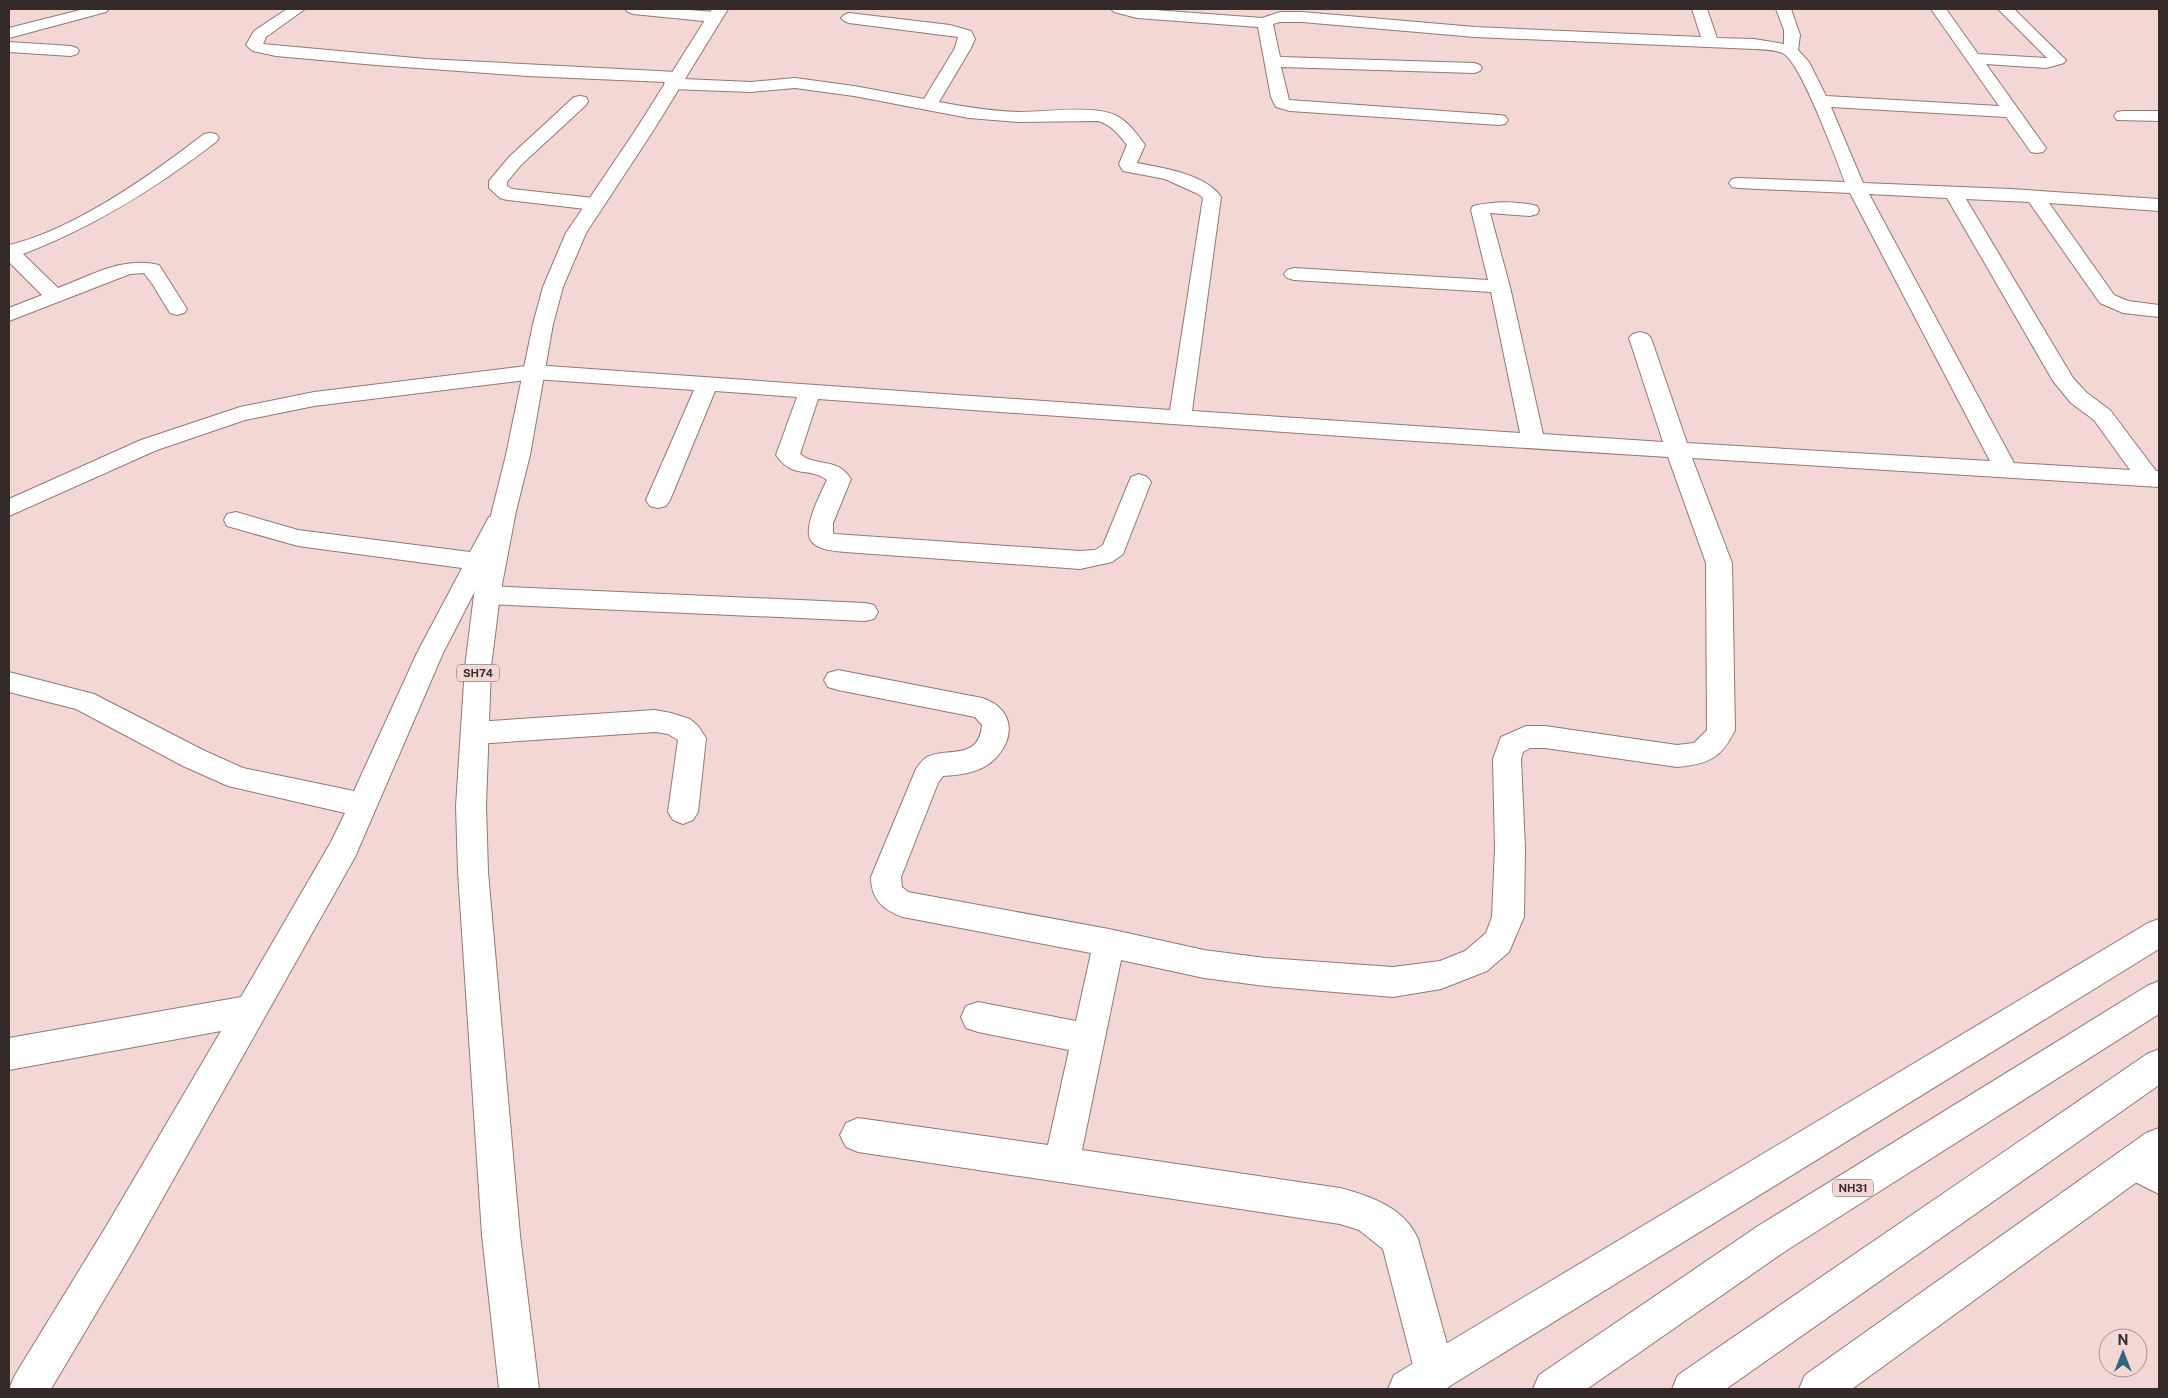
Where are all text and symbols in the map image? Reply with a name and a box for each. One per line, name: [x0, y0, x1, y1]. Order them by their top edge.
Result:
road number: SH74: [457, 664, 499, 681]
road number: NH31: [1833, 1180, 1873, 1196]
north arrow: [2098, 1328, 2148, 1378]
text: N: [2118, 1332, 2128, 1348]

